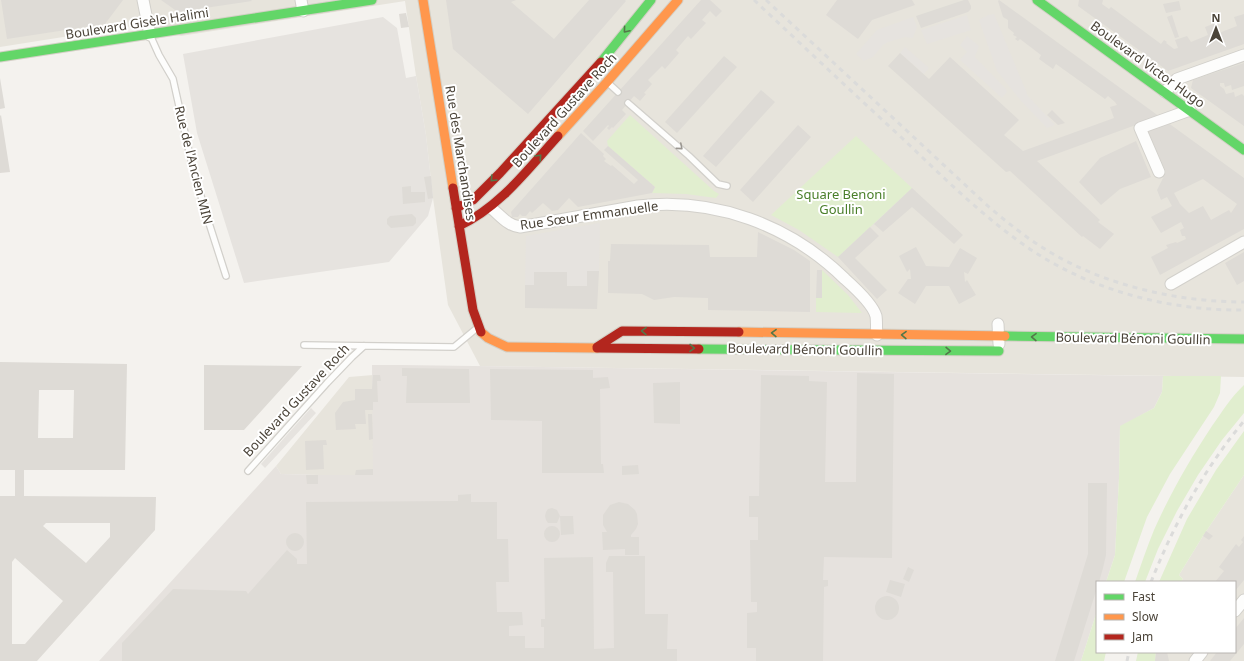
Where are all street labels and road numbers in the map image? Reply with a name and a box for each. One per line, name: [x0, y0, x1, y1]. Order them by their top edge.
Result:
street label: Boulevard Gisèle Halimi: [64, 3, 210, 43]
street label: Boulevard Victor Hugo: [1087, 16, 1209, 112]
street label: Boulevard Gustave Roch: [508, 49, 620, 171]
street label: Rue des Marchandises: [441, 84, 481, 222]
street label: Rue de l'Ancien MIN: [171, 104, 217, 226]
street label: Rue Sœur Emmanuelle: [519, 196, 659, 234]
street label: Boulevard Bénoni Goullin: [1055, 328, 1211, 348]
street label: Boulevard Bénoni Goullin: [727, 339, 883, 359]
street label: Boulevard Gustave Roch: [239, 340, 353, 460]

